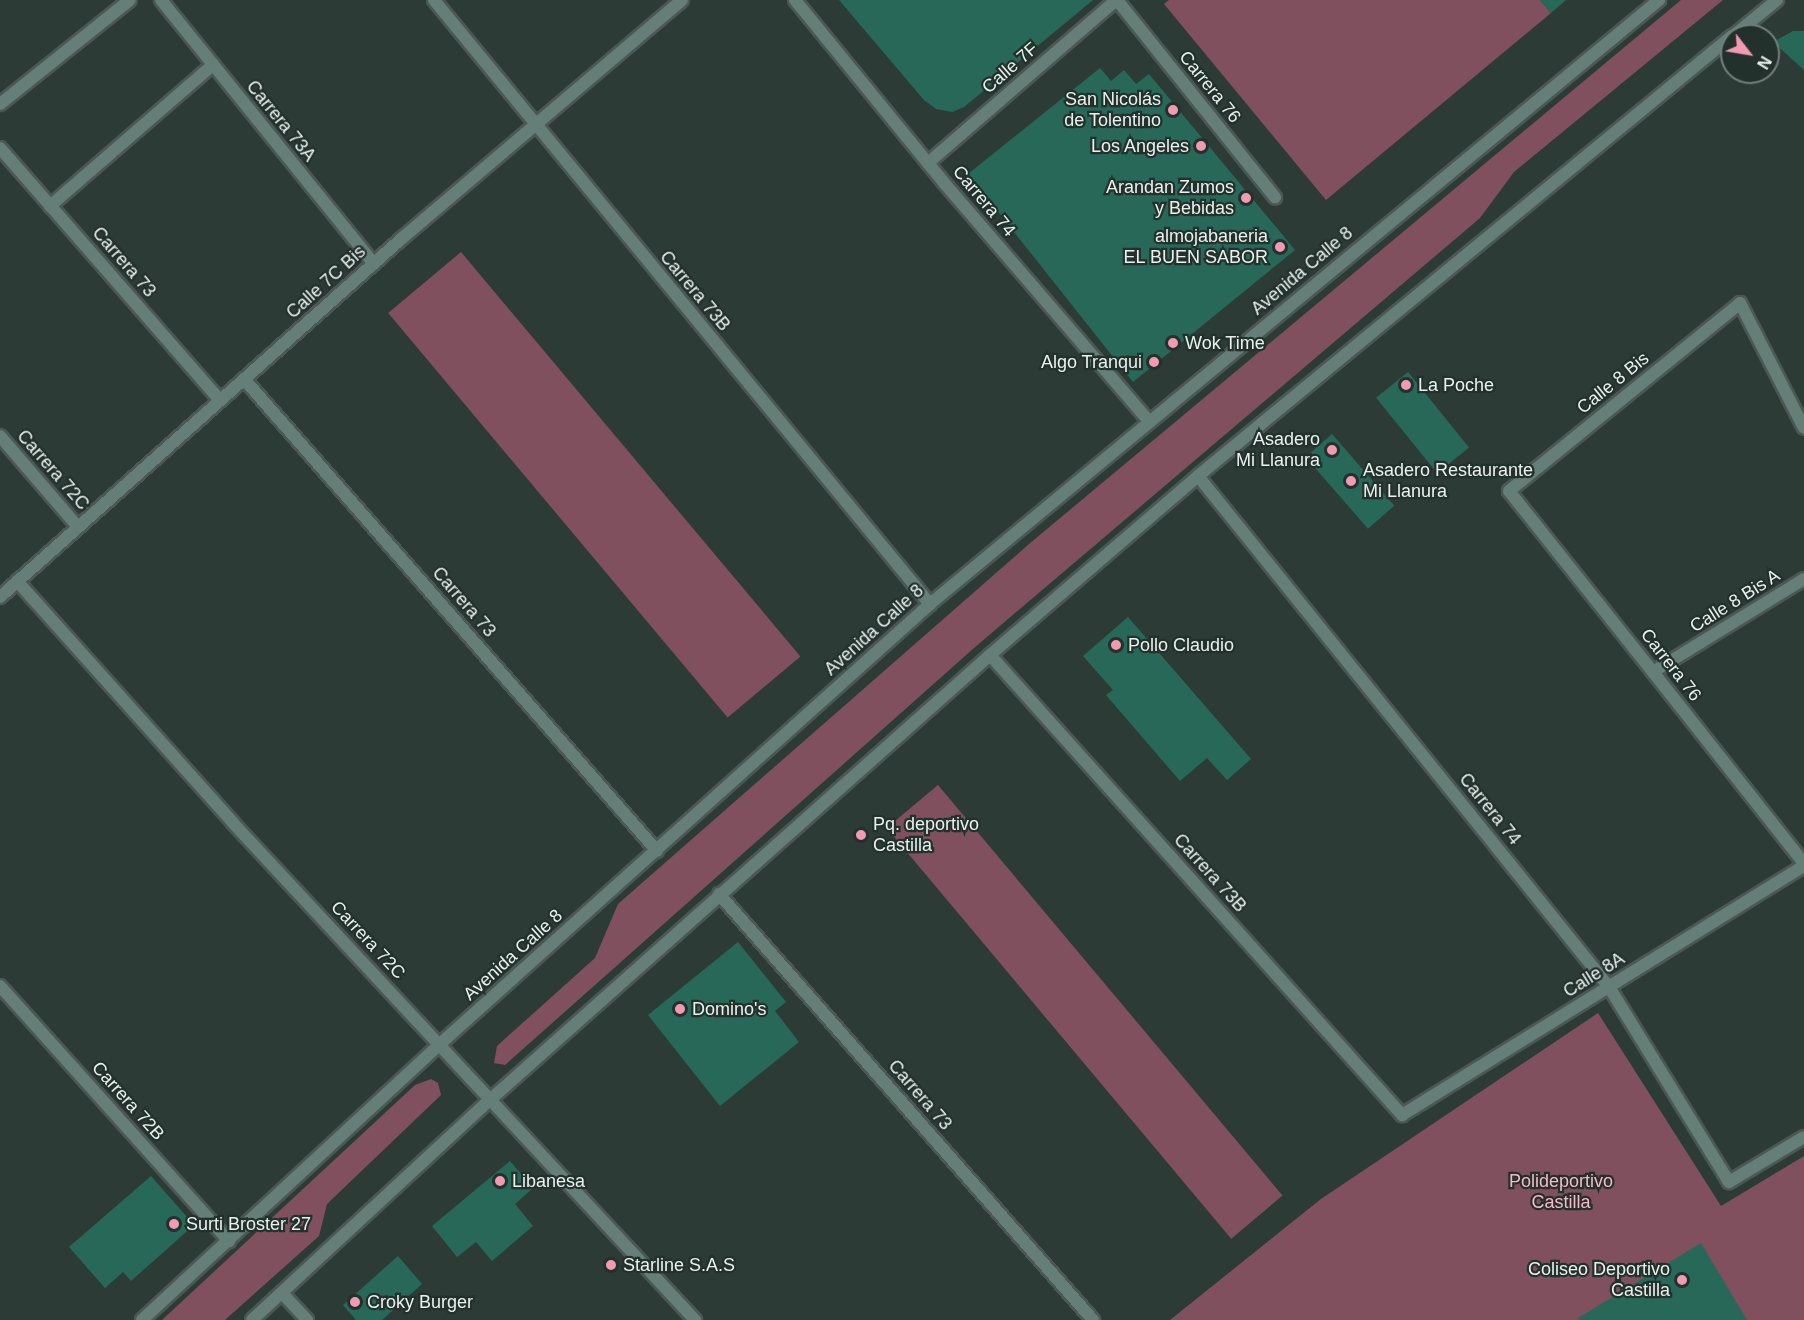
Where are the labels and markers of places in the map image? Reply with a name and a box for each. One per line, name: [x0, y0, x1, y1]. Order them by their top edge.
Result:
place label: San Nicolás de Tolentino: [1064, 89, 1161, 132]
marker: San Nicolás de Tolentino: [1166, 103, 1180, 117]
place label: Los Angeles: [1090, 135, 1189, 157]
marker: Los Angeles: [1194, 139, 1208, 153]
place label: Arandan Zumos y Bebidas: [1106, 177, 1234, 219]
marker: Arandan Zumos y Bebidas: [1239, 191, 1253, 205]
place label: almojabaneria EL BUEN SABOR: [1123, 226, 1268, 268]
marker: almojabaneria EL BUEN SABOR: [1273, 240, 1287, 254]
place label: Wok Time: [1185, 332, 1265, 354]
marker: Wok Time: [1166, 336, 1180, 350]
place label: Algo Tranqui: [1041, 351, 1142, 373]
marker: Algo Tranqui: [1147, 355, 1161, 369]
place label: La Poche: [1418, 374, 1494, 396]
marker: La Poche: [1399, 378, 1413, 392]
place label: Asadero Mi Llanura: [1236, 429, 1320, 472]
marker: Asadero Mi Llanura: [1325, 443, 1339, 457]
place label: Asadero Restaurante Mi Llanura: [1363, 460, 1533, 502]
marker: Asadero Restaurante Mi Llanura: [1344, 474, 1358, 488]
place label: Pollo Claudio: [1128, 634, 1234, 656]
marker: Pollo Claudio: [1109, 638, 1123, 652]
place label: Pq. deportivo Castilla: [873, 814, 979, 856]
marker: Pq. deportivo Castilla: [854, 828, 868, 842]
place label: Domino's: [692, 998, 766, 1020]
marker: Domino's: [673, 1002, 687, 1016]
place label: Libanesa: [512, 1170, 585, 1192]
marker: Libanesa: [493, 1174, 507, 1188]
place label: Surti Broster 27: [186, 1213, 311, 1235]
marker: Surti Broster 27: [167, 1217, 181, 1231]
place label: Starline S.A.S: [623, 1254, 735, 1276]
marker: Starline S.A.S: [604, 1258, 618, 1272]
place label: Coliseo Deportivo Castilla: [1528, 1259, 1670, 1302]
marker: Coliseo Deportivo Castilla: [1675, 1273, 1689, 1287]
place label: Croky Burger: [367, 1291, 473, 1313]
marker: Croky Burger: [348, 1295, 362, 1309]

